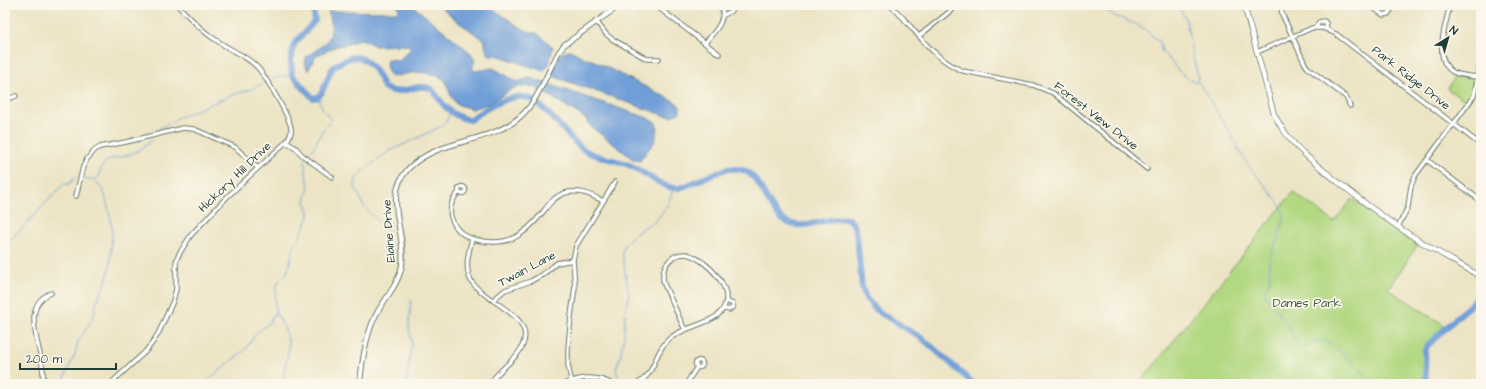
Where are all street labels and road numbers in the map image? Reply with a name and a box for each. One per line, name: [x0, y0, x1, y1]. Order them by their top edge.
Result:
street label: Park Ridge Drive: [1368, 42, 1454, 115]
street label: Forest View Drive: [1050, 78, 1142, 155]
street label: Hickory Hill Drive: [195, 137, 276, 217]
street label: Elaine Drive: [378, 198, 400, 263]
street label: Twain Lane: [495, 247, 559, 291]

